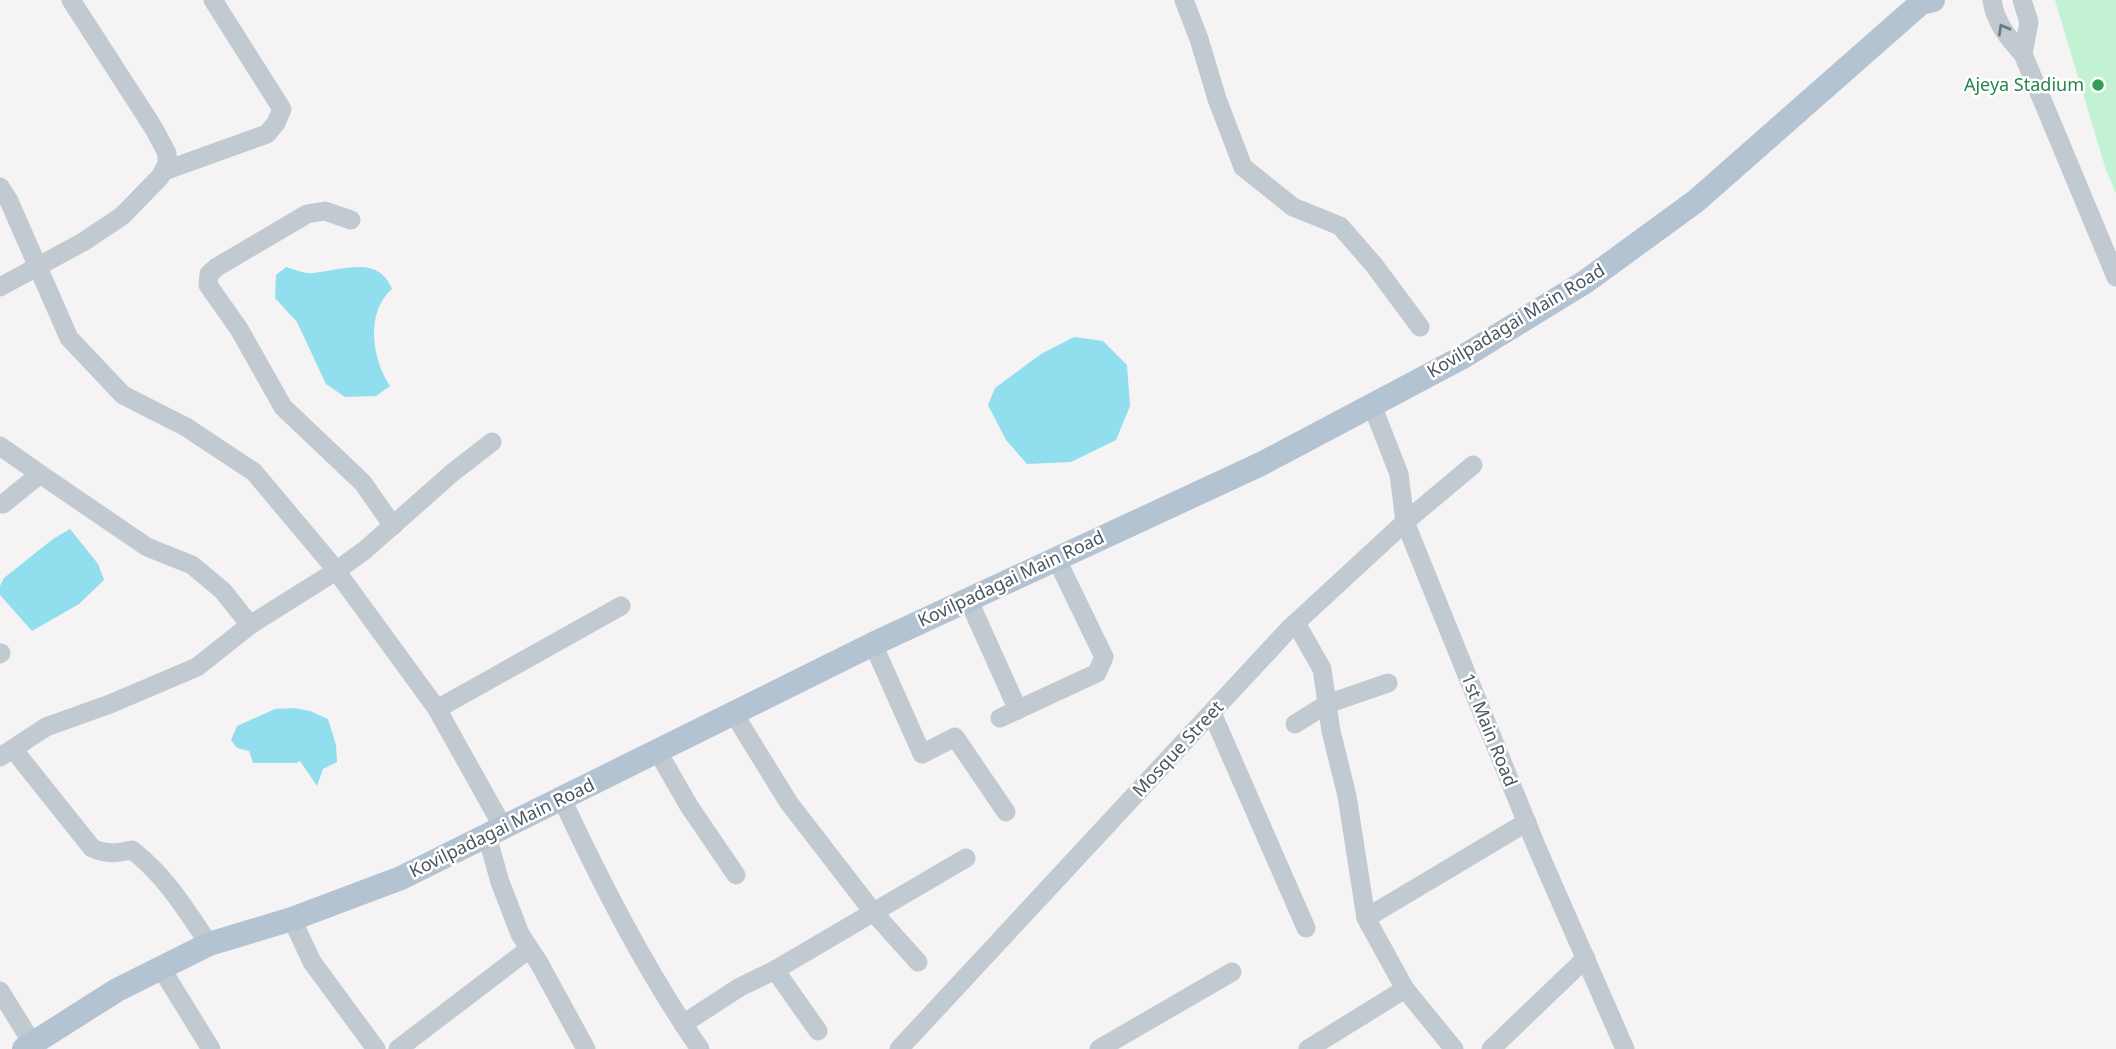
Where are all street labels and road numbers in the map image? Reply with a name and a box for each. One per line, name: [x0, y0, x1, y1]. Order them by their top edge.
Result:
street label: Kovilpadagai Main Road: [1422, 258, 1609, 383]
street label: Kovilpadagai Main Road: [913, 524, 1108, 632]
street label: 1st Main Road: [1456, 669, 1524, 790]
street label: Mosque Street: [1127, 695, 1228, 802]
street label: Kovilpadagai Main Road: [405, 772, 598, 882]

